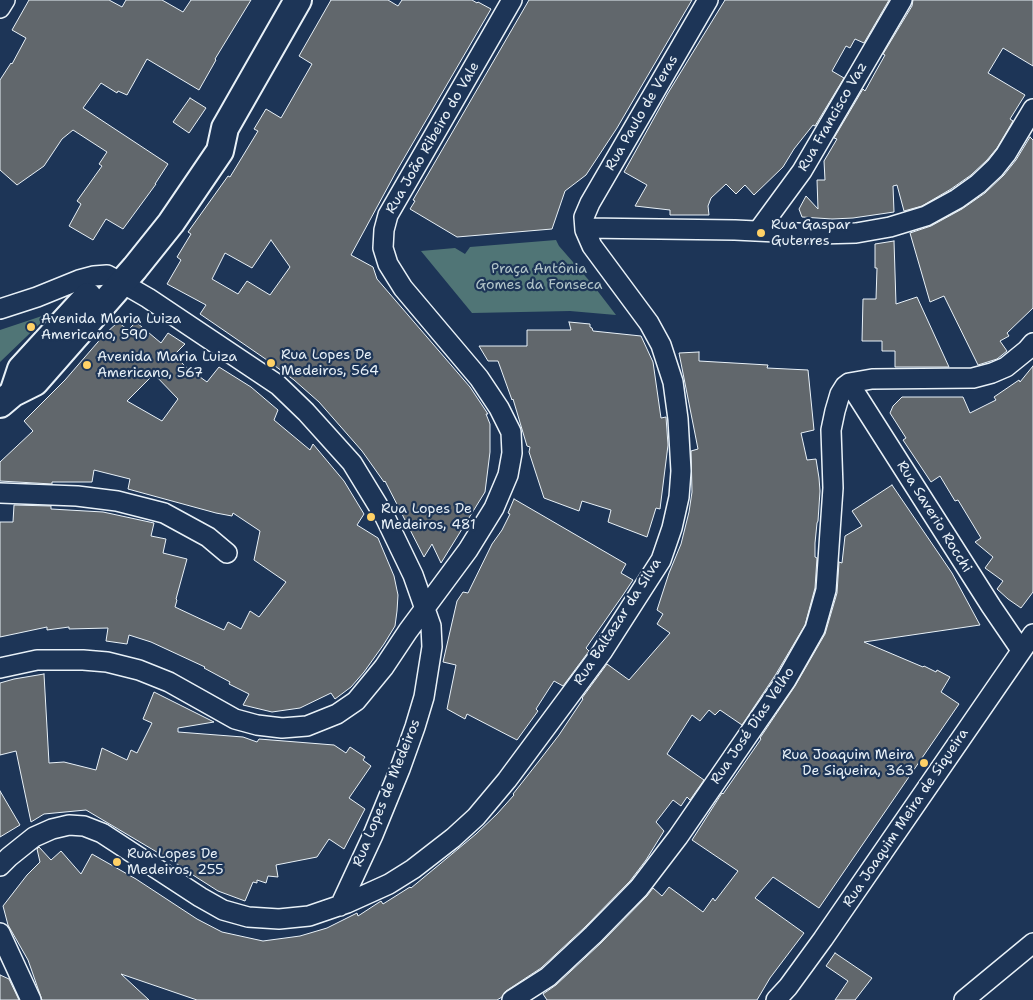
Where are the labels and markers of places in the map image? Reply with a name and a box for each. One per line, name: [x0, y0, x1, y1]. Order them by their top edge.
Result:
place label: Rua Gaspar Guterres: [771, 217, 851, 250]
marker: Rua Gaspar Guterres: [755, 227, 767, 239]
place label: Avenida Maria Luiza Americano, 590: [41, 311, 181, 344]
marker: Avenida Maria Luiza Americano, 590: [25, 321, 37, 333]
place label: Rua Lopes De Medeiros, 564: [281, 347, 379, 380]
place label: Avenida Maria Luiza Americano, 567: [97, 349, 237, 382]
marker: Rua Lopes De Medeiros, 564: [265, 357, 277, 369]
marker: Avenida Maria Luiza Americano, 567: [81, 359, 93, 371]
place label: Rua Lopes De Medeiros, 481: [381, 501, 476, 534]
marker: Rua Lopes De Medeiros, 481: [365, 511, 377, 523]
place label: Rua Joaquim Meira De Siqueira, 363: [782, 747, 914, 780]
marker: Rua Joaquim Meira De Siqueira, 363: [918, 757, 930, 769]
place label: Rua Lopes De Medeiros, 255: [127, 846, 224, 879]
marker: Rua Lopes De Medeiros, 255: [111, 856, 123, 868]

